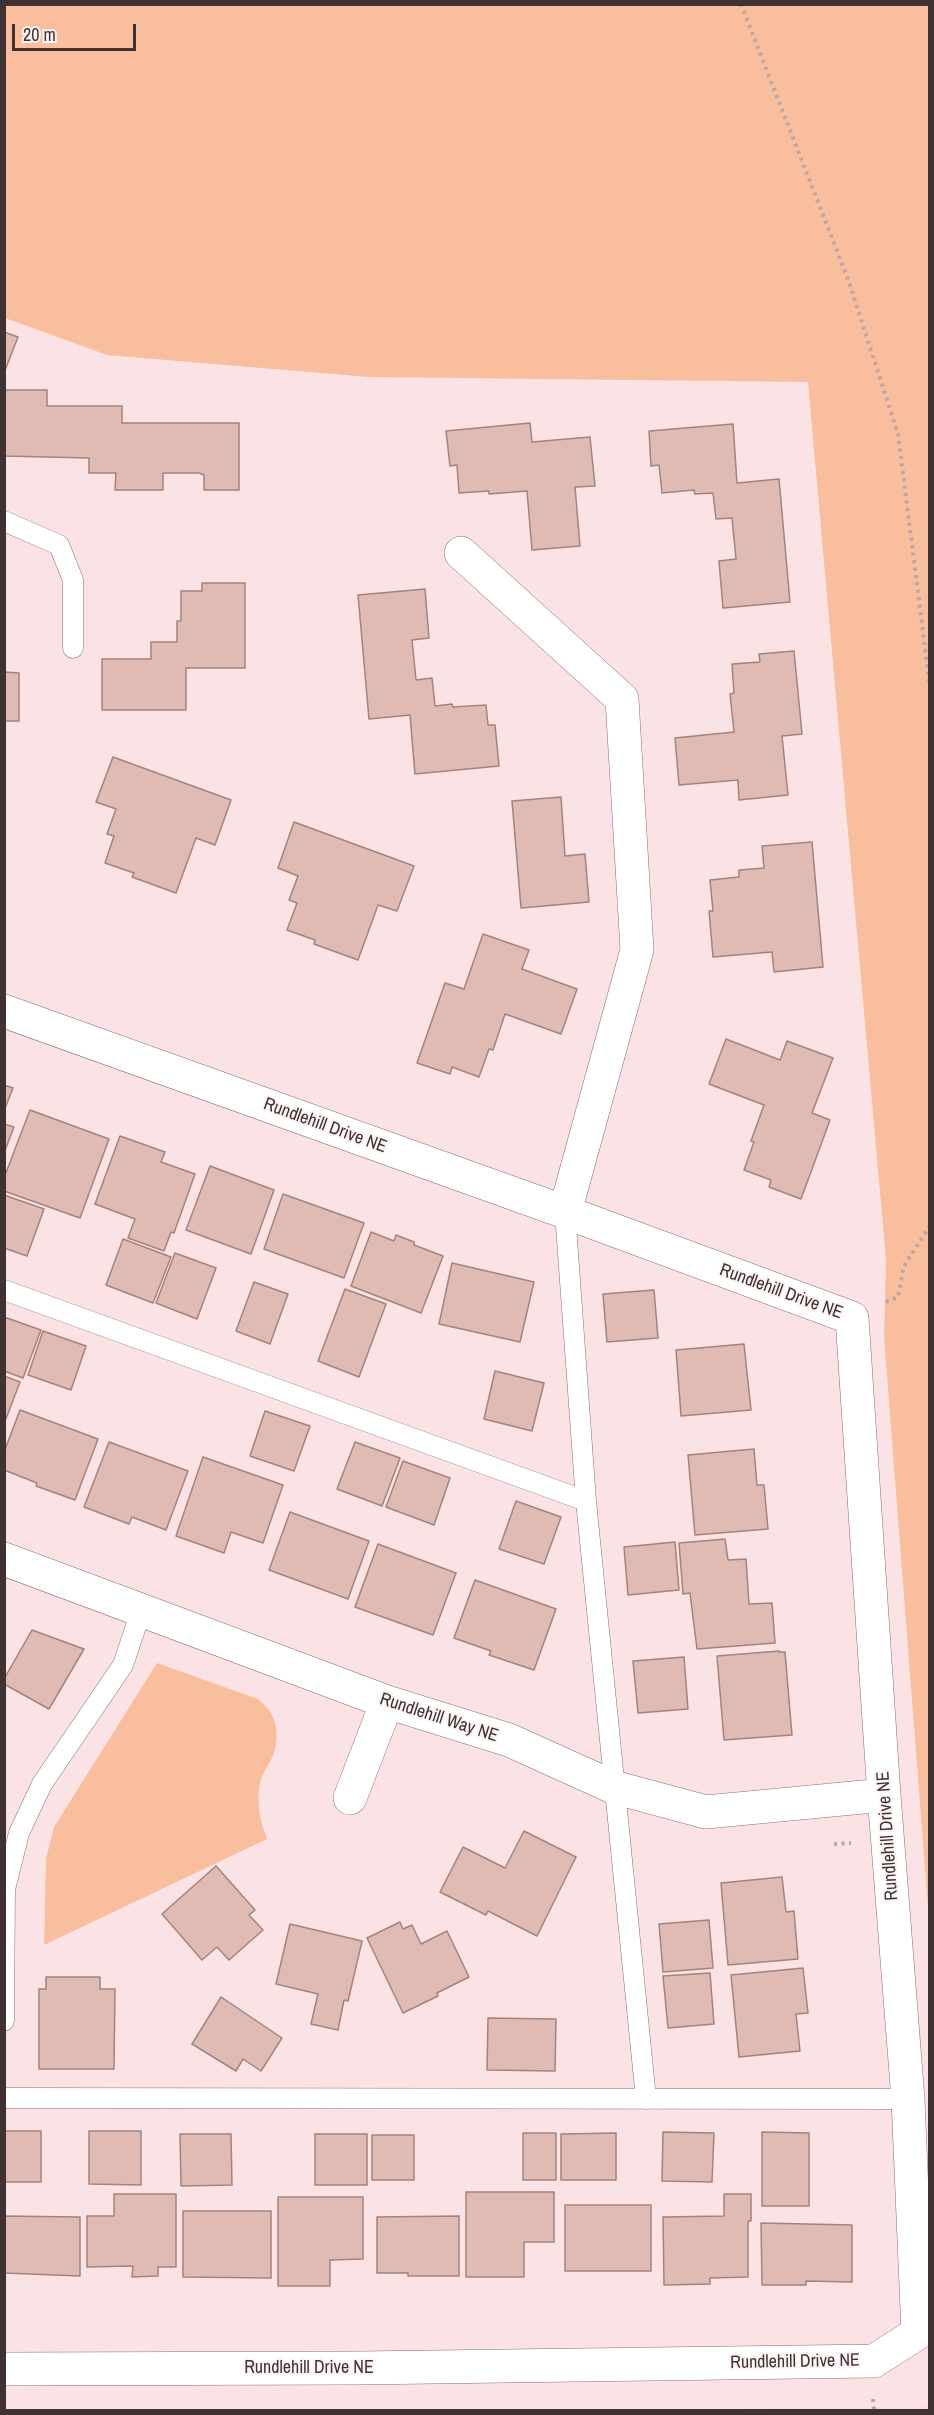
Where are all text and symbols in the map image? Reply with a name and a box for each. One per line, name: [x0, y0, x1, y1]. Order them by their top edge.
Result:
scale bar: [15, 12, 140, 50]
text: 20 m: [23, 22, 56, 47]
street label: Rundlehill Drive NE: [260, 1094, 390, 1158]
street label: Rundlehill Drive NE: [716, 1260, 846, 1324]
street label: Rundlehill Way NE: [377, 1689, 501, 1747]
street label: Rundlehill Drive NE: [873, 1771, 903, 1901]
street label: Rundlehill Drive NE: [730, 2350, 860, 2374]
street label: Rundlehill Drive NE: [244, 2357, 374, 2379]

